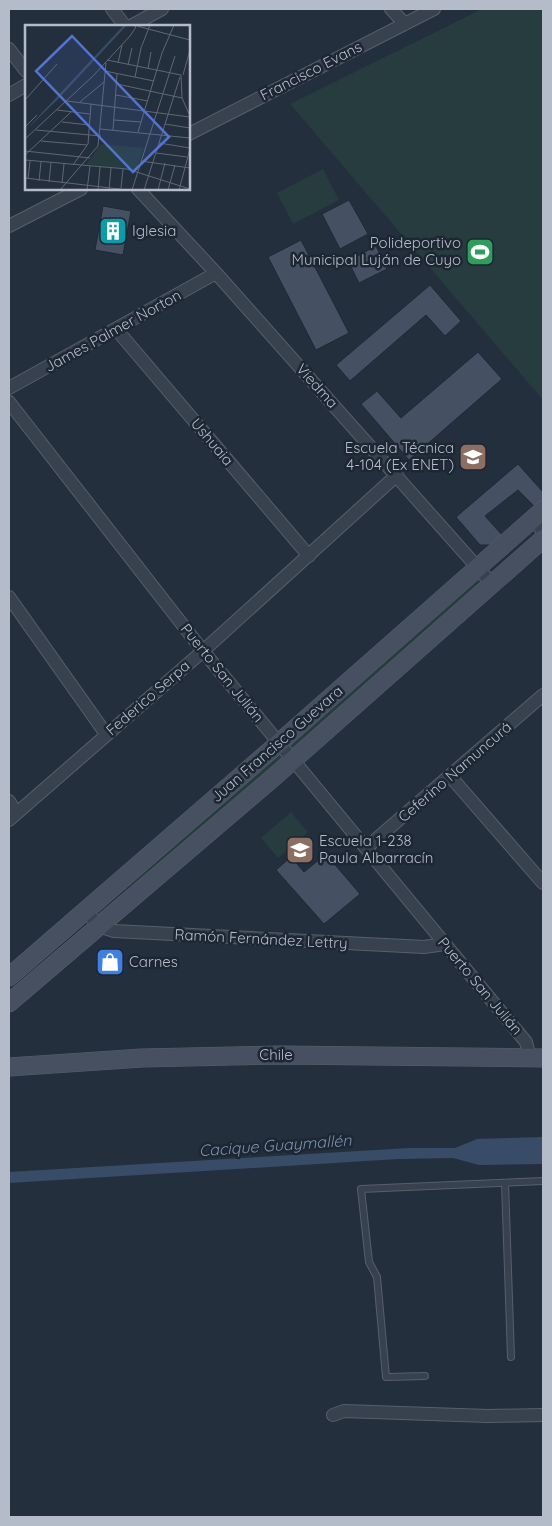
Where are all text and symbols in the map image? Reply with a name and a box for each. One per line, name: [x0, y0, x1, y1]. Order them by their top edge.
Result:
inset map: [25, 25, 190, 190]
street label: Francisco Evans: [257, 37, 365, 104]
building icon: Iglesia: [98, 216, 128, 246]
place label: Iglesia: [132, 221, 176, 240]
place label: Polideportivo Municipal Luján de Cuyo: [292, 233, 461, 269]
sports icon: Polideportivo Municipal Luján de Cuyo: [465, 237, 495, 267]
street label: James Palmer Norton: [41, 285, 184, 376]
street label: Viedma: [292, 359, 342, 412]
street label: Ushuaia: [187, 414, 238, 469]
place label: Escuela Técnica 4-104 (Ex ENET): [345, 438, 454, 474]
school or university icon: Escuela Técnica 4-104 (Ex ENET): [458, 442, 488, 472]
street label: Puerto San Julián: [177, 619, 268, 726]
street label: Federico Serpa: [102, 656, 194, 739]
street label: Juan Francisco Guevara: [207, 681, 347, 806]
street label: Ceferino Namuncurá: [394, 717, 515, 826]
place label: Escuela 1-238 Paula Albarracín: [319, 831, 433, 867]
school or university icon: Escuela 1-238 Paula Albarracín: [285, 835, 315, 865]
street label: Ramón Fernández Lettry: [174, 924, 348, 953]
street label: Puerto San Julián: [434, 933, 527, 1038]
shop icon: Carnes: [95, 947, 125, 977]
place label: Carnes: [129, 952, 178, 971]
street label: Chile: [259, 1045, 293, 1064]
water label: Cacique Guaymallén: [198, 1130, 353, 1160]

